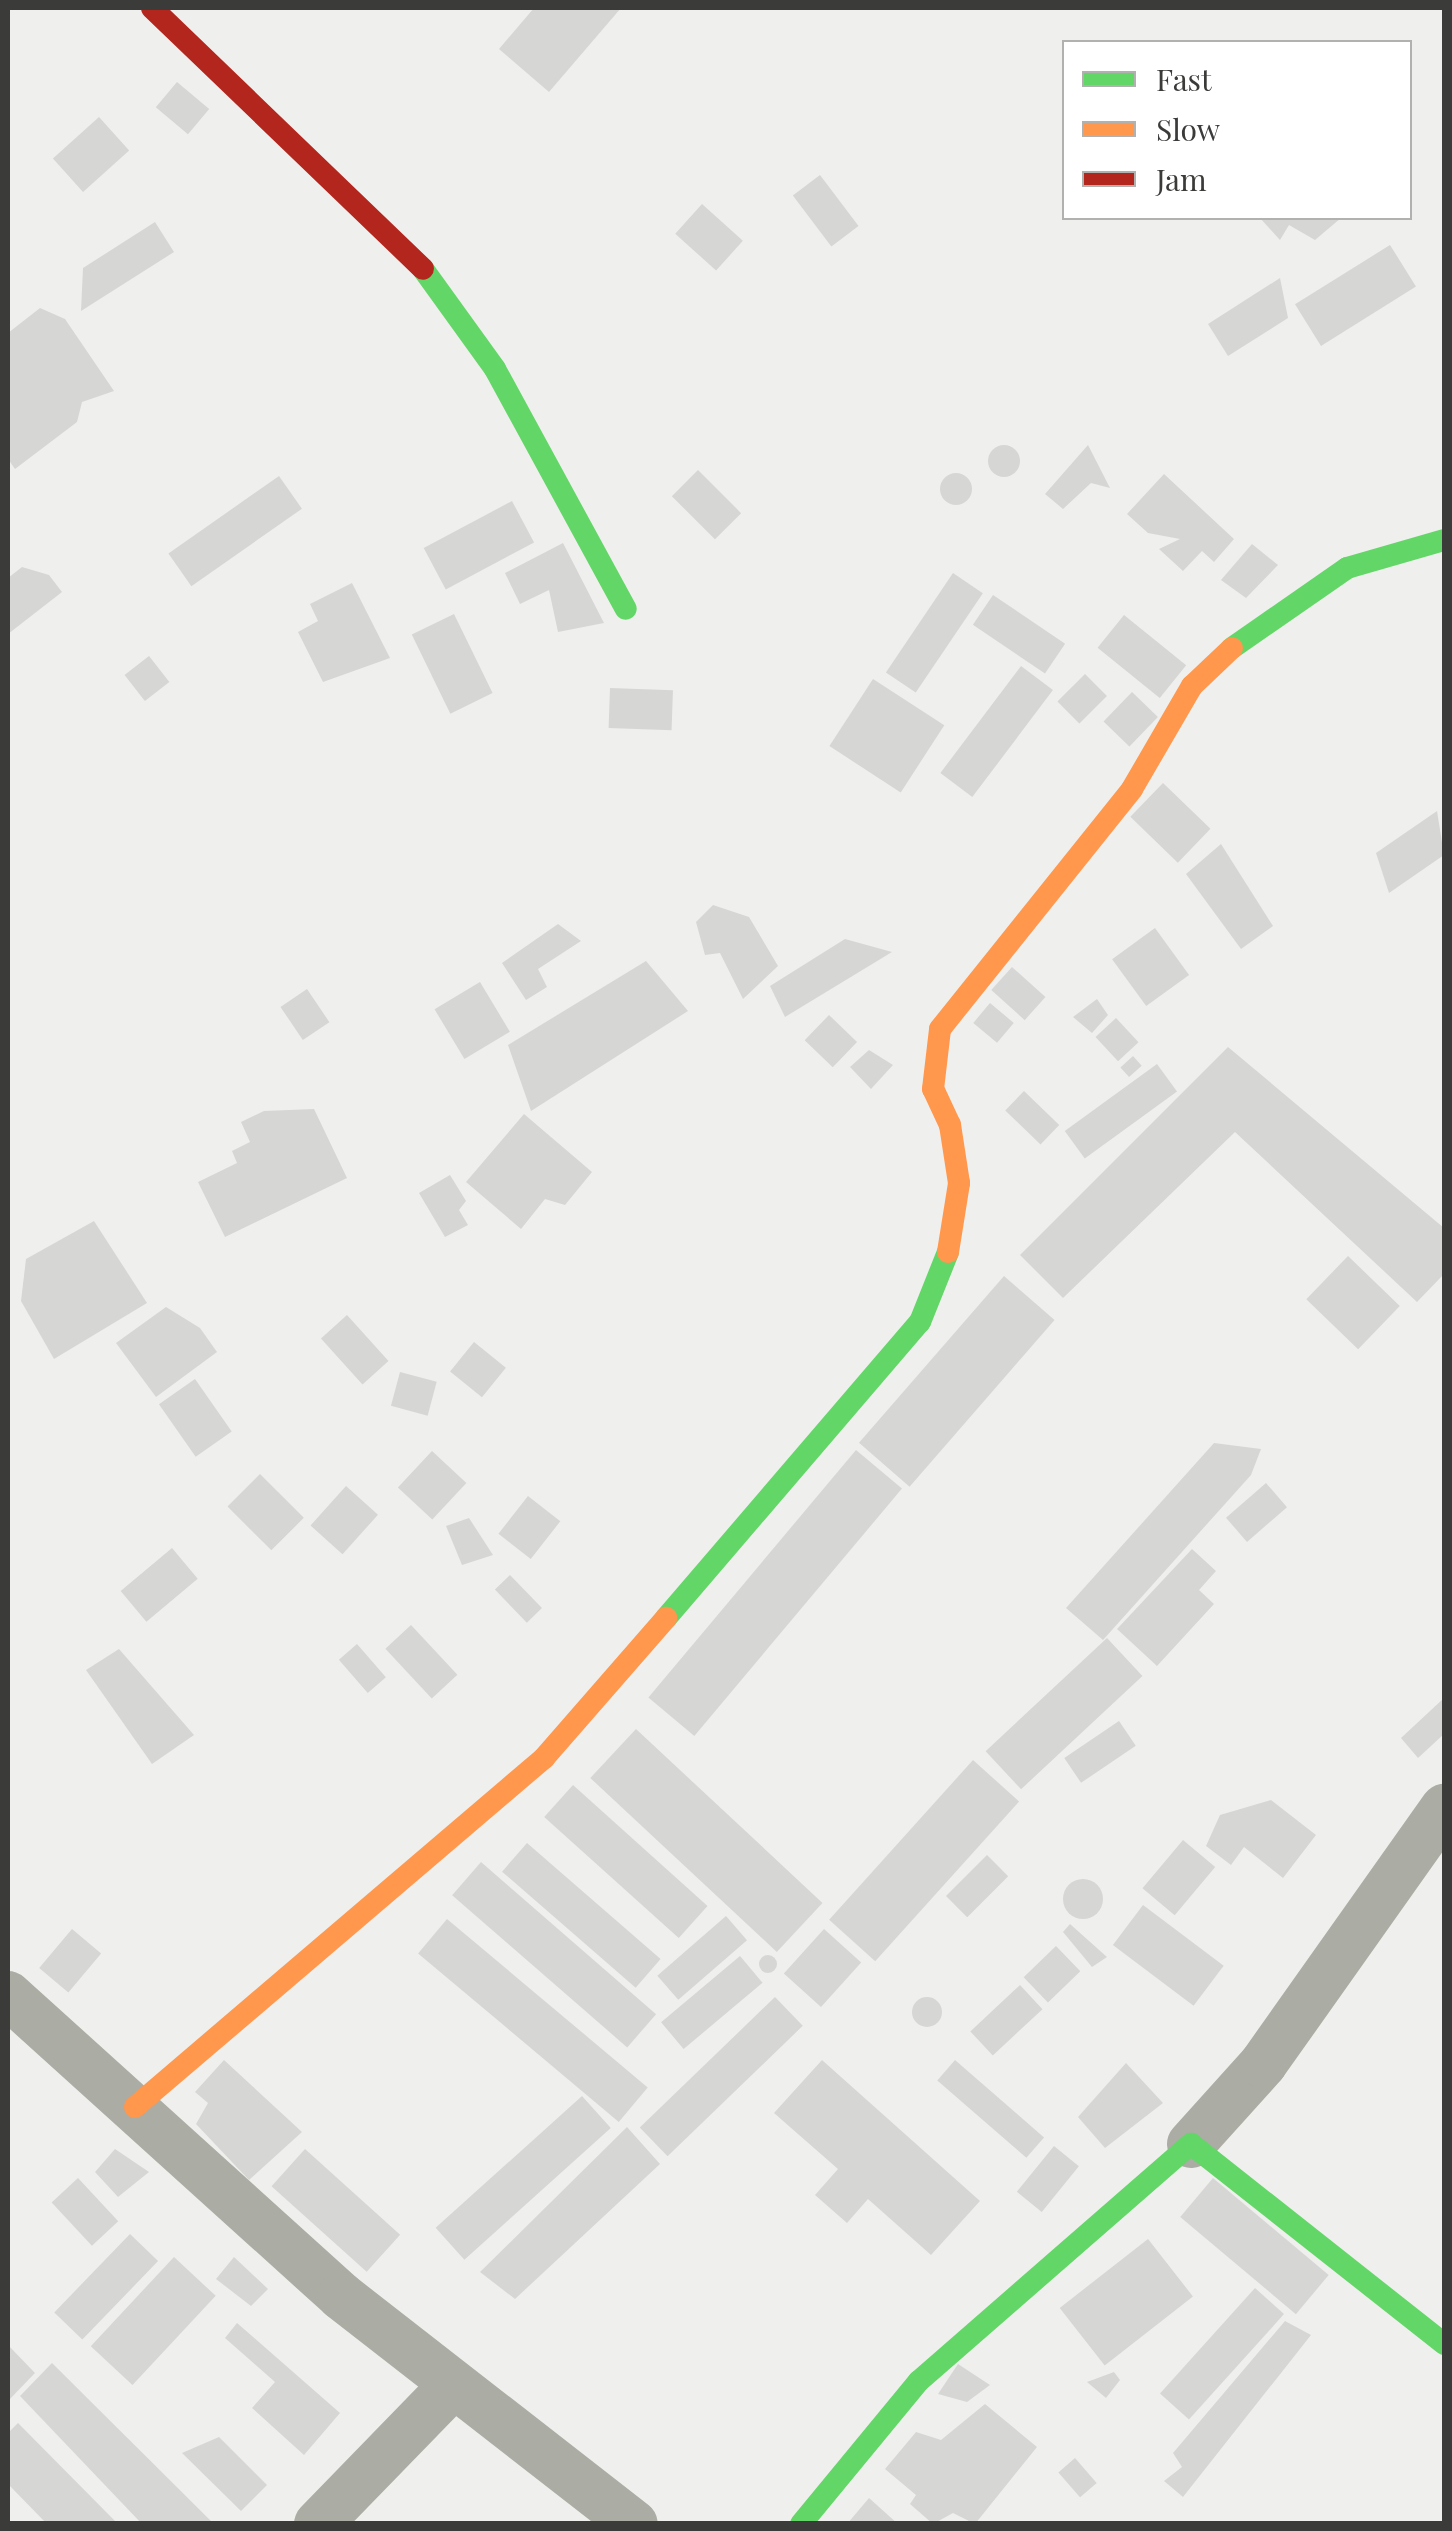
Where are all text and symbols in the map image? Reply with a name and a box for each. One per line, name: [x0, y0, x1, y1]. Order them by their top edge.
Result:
legend: [1062, 40, 1412, 220]
text: Fast: [1156, 59, 1212, 99]
text: Slow: [1156, 109, 1220, 149]
text: Jam: [1156, 159, 1207, 199]

